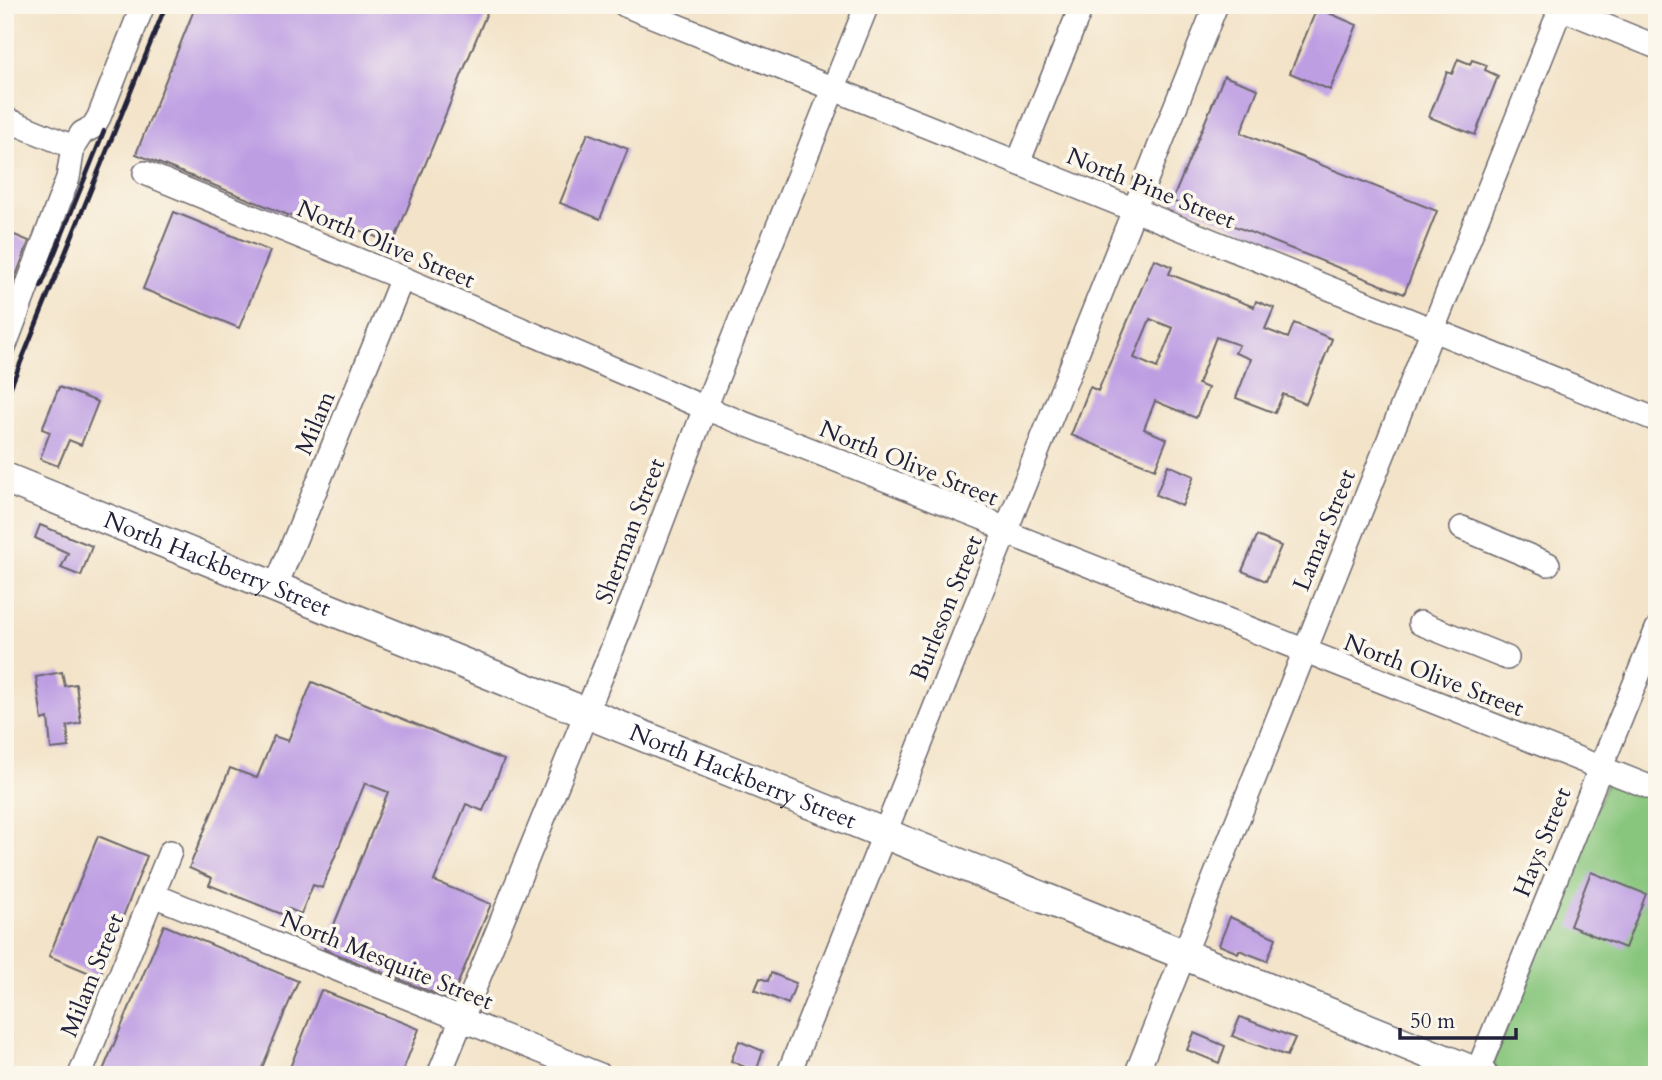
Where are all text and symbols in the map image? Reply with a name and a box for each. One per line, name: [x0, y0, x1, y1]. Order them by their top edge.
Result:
street label: North Pine Street: [1062, 140, 1240, 237]
street label: North Olive Street: [292, 192, 480, 297]
street label: Milam: [287, 386, 344, 460]
street label: North Olive Street: [814, 413, 1004, 515]
street label: Sherman Street: [588, 453, 673, 609]
street label: Lamar Street: [1285, 464, 1364, 596]
street label: North Hackberry Street: [99, 504, 336, 625]
street label: Burleson Street: [902, 530, 991, 686]
street label: North Olive Street: [1339, 626, 1529, 725]
street label: North Hackberry Street: [624, 716, 862, 838]
street label: Hays Street: [1506, 782, 1580, 902]
street label: North Mesquite Street: [276, 903, 498, 1018]
street label: Milam Street: [53, 908, 132, 1042]
scale bar: [1400, 996, 1515, 1040]
text: 50 m: [1410, 1007, 1455, 1036]

